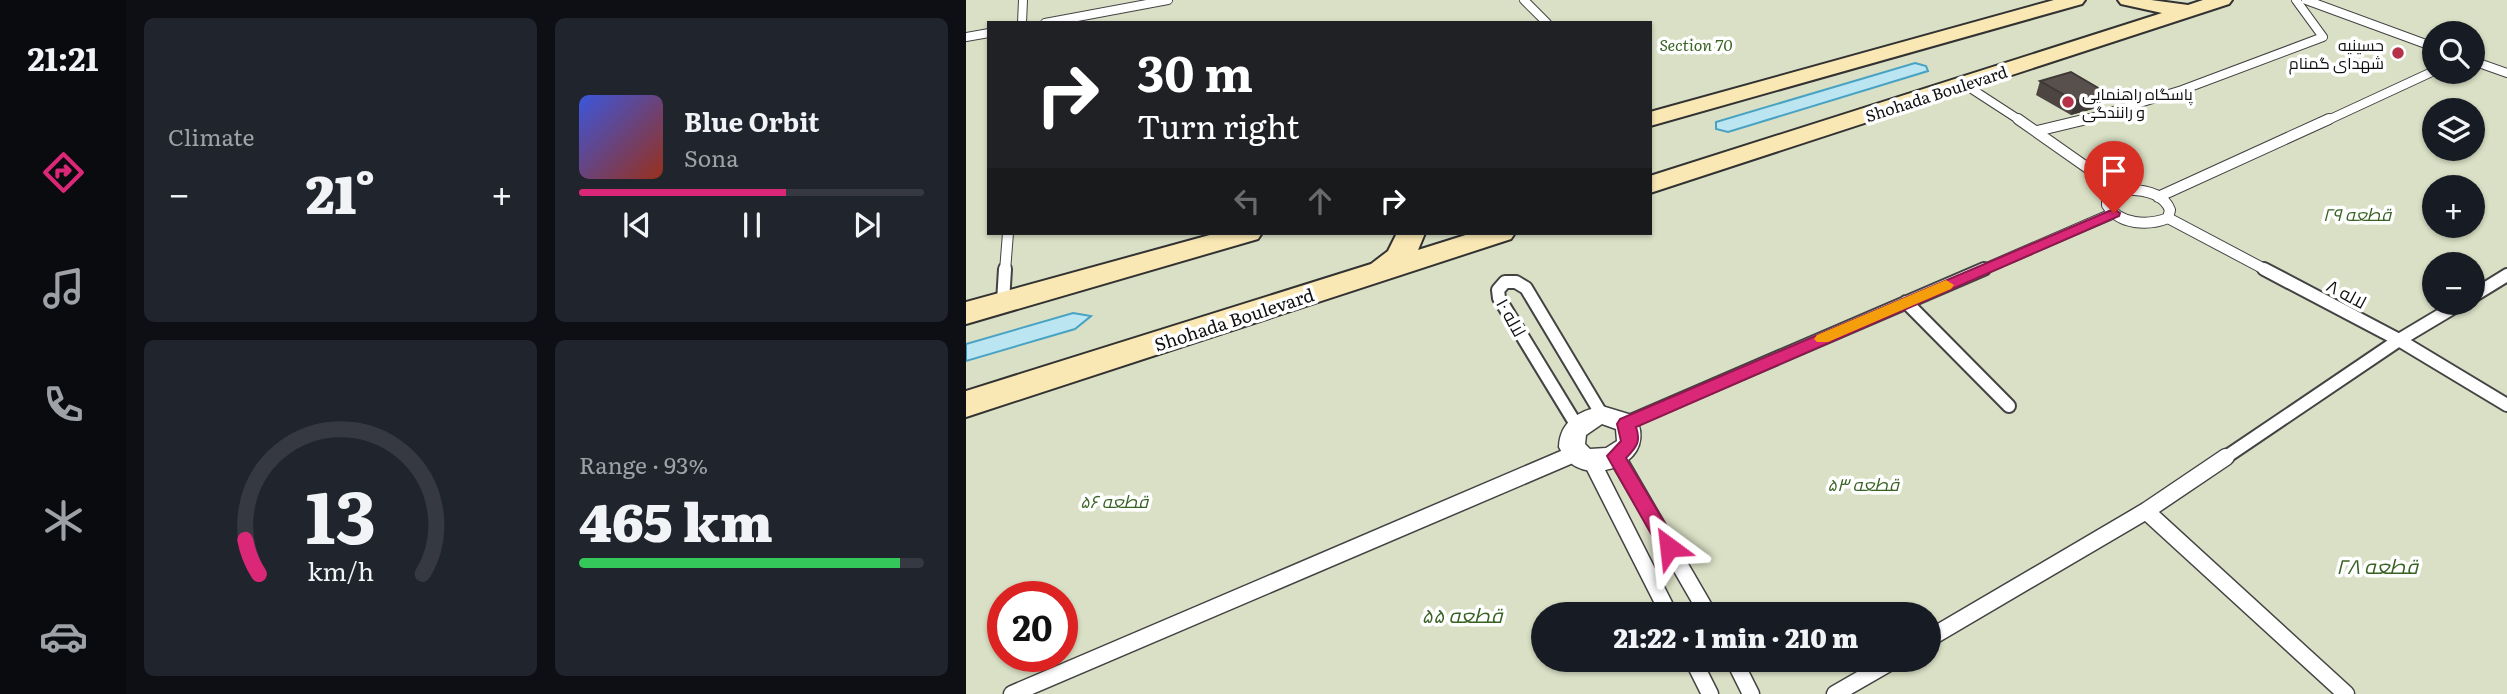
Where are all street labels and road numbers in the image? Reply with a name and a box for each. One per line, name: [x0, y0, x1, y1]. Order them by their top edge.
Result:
street label: Shohada Boulevard: [1862, 59, 2010, 127]
street label: لاله ۸: [2322, 271, 2372, 315]
street label: Shohada Boulevard: [1151, 280, 1317, 358]
street label: لاله ۱۰: [1490, 293, 1534, 341]

